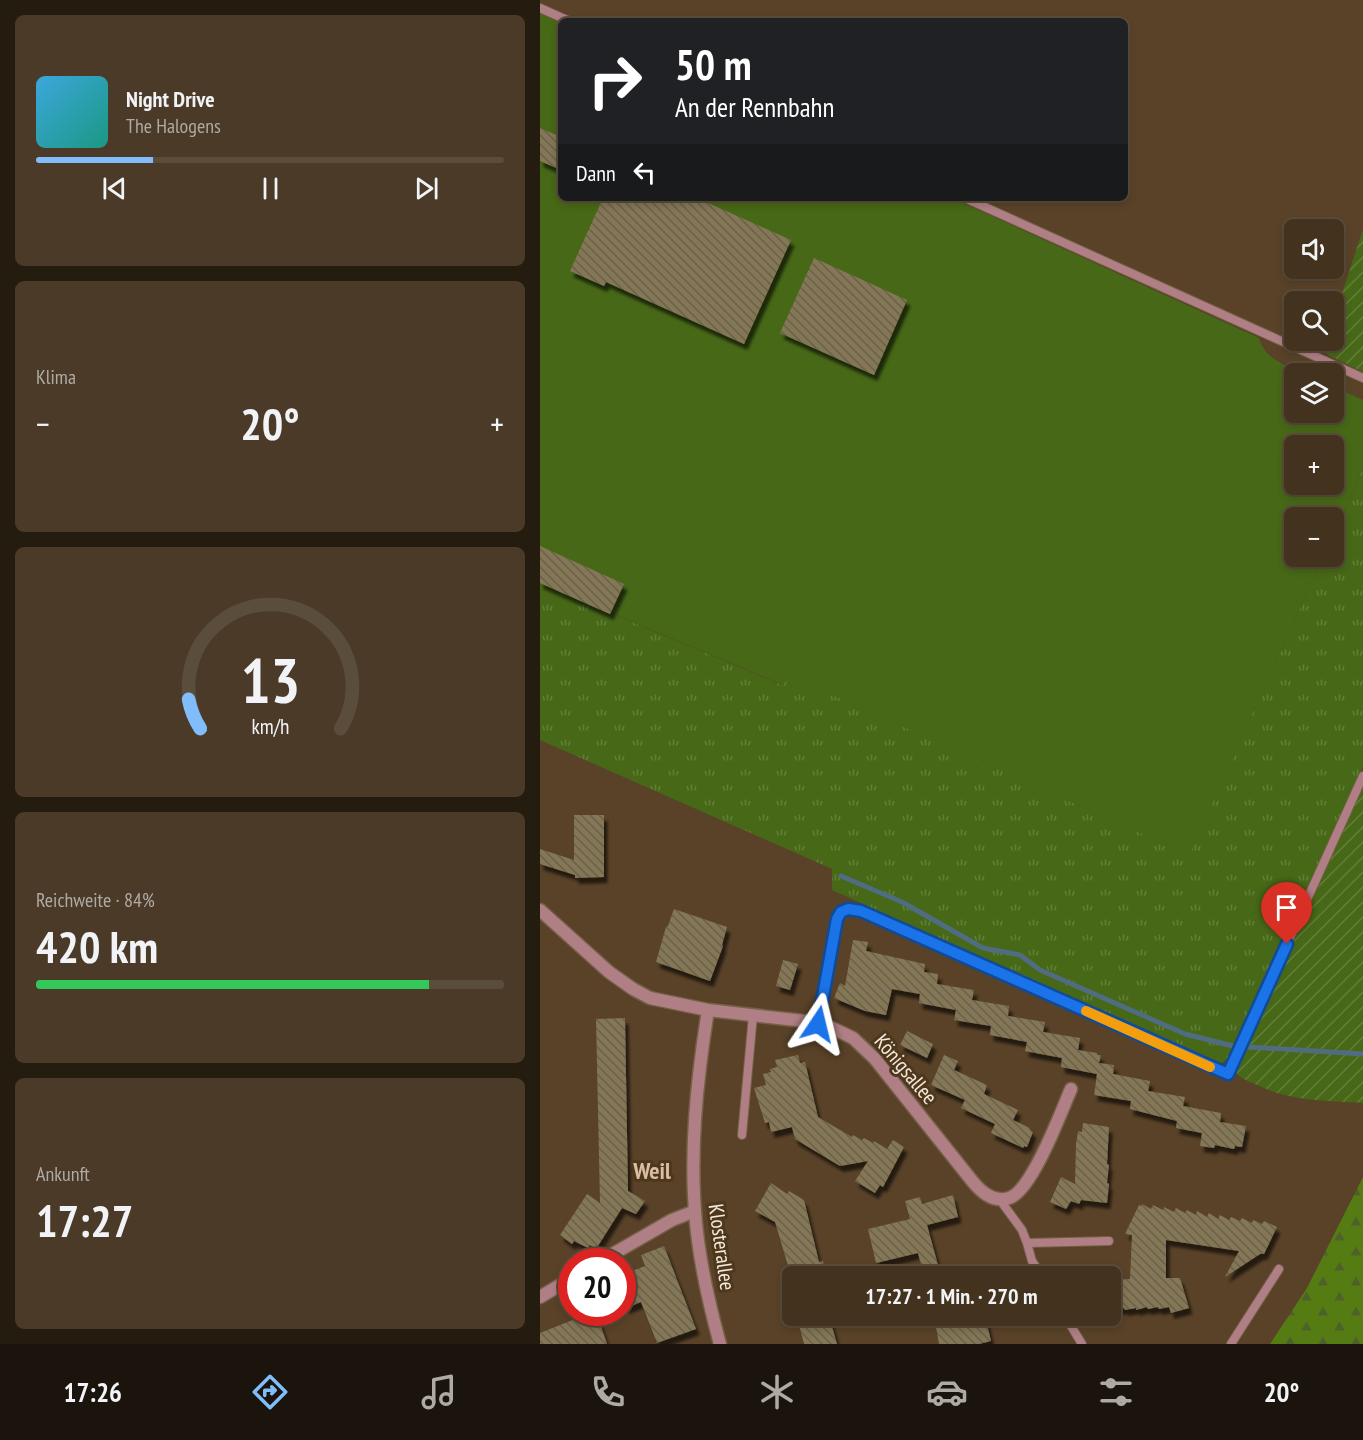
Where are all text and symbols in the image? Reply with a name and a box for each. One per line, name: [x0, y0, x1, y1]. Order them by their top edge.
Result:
text: 50 m: [675, 37, 752, 92]
icon: right: [576, 42, 654, 120]
text: Night Drive: [126, 85, 215, 113]
text: An der Rennbahn: [675, 90, 834, 124]
text: The Halogens: [126, 113, 221, 139]
icon: left: [628, 156, 661, 189]
text: Dann: [576, 159, 616, 187]
icon: previous: [98, 172, 131, 205]
icon: pause: [254, 172, 287, 205]
icon: next: [410, 172, 443, 205]
map controls: [1284, 219, 1344, 567]
button: sound: [1284, 219, 1344, 279]
button: search: [1284, 291, 1344, 351]
button: layers: [1284, 363, 1344, 423]
text: Klima: [36, 364, 76, 390]
text: 20°: [240, 394, 300, 452]
text: −: [36, 402, 50, 445]
text: +: [490, 402, 504, 445]
button: +: [1284, 435, 1344, 495]
button: −: [1284, 507, 1344, 567]
text: 13: [240, 639, 300, 720]
text: km/h: [251, 712, 289, 740]
pin: [1261, 882, 1312, 944]
text: Reichweite · 84%: [36, 887, 155, 913]
icon: arrive: [1270, 891, 1303, 924]
text: 420 km: [36, 917, 158, 975]
position arrow: [786, 992, 850, 1056]
street label: Königsallee: [869, 1028, 943, 1110]
district label: Weil: [632, 1155, 671, 1186]
text: Ankunft: [36, 1161, 90, 1187]
text: 17:27: [36, 1191, 133, 1249]
street label: Klosterallee: [703, 1202, 741, 1292]
speed limit sign: 20: [558, 1248, 636, 1326]
text: 17:27 · 1 Min. · 270 m: [865, 1282, 1038, 1310]
icon: directions: [249, 1371, 291, 1413]
icon: music: [418, 1371, 460, 1413]
icon: phone: [587, 1371, 629, 1413]
icon: climate: [756, 1371, 798, 1413]
icon: car: [926, 1371, 968, 1413]
icon: filters: [1095, 1371, 1137, 1413]
text: 17:26: [64, 1375, 122, 1409]
text: 20°: [1264, 1375, 1299, 1409]

